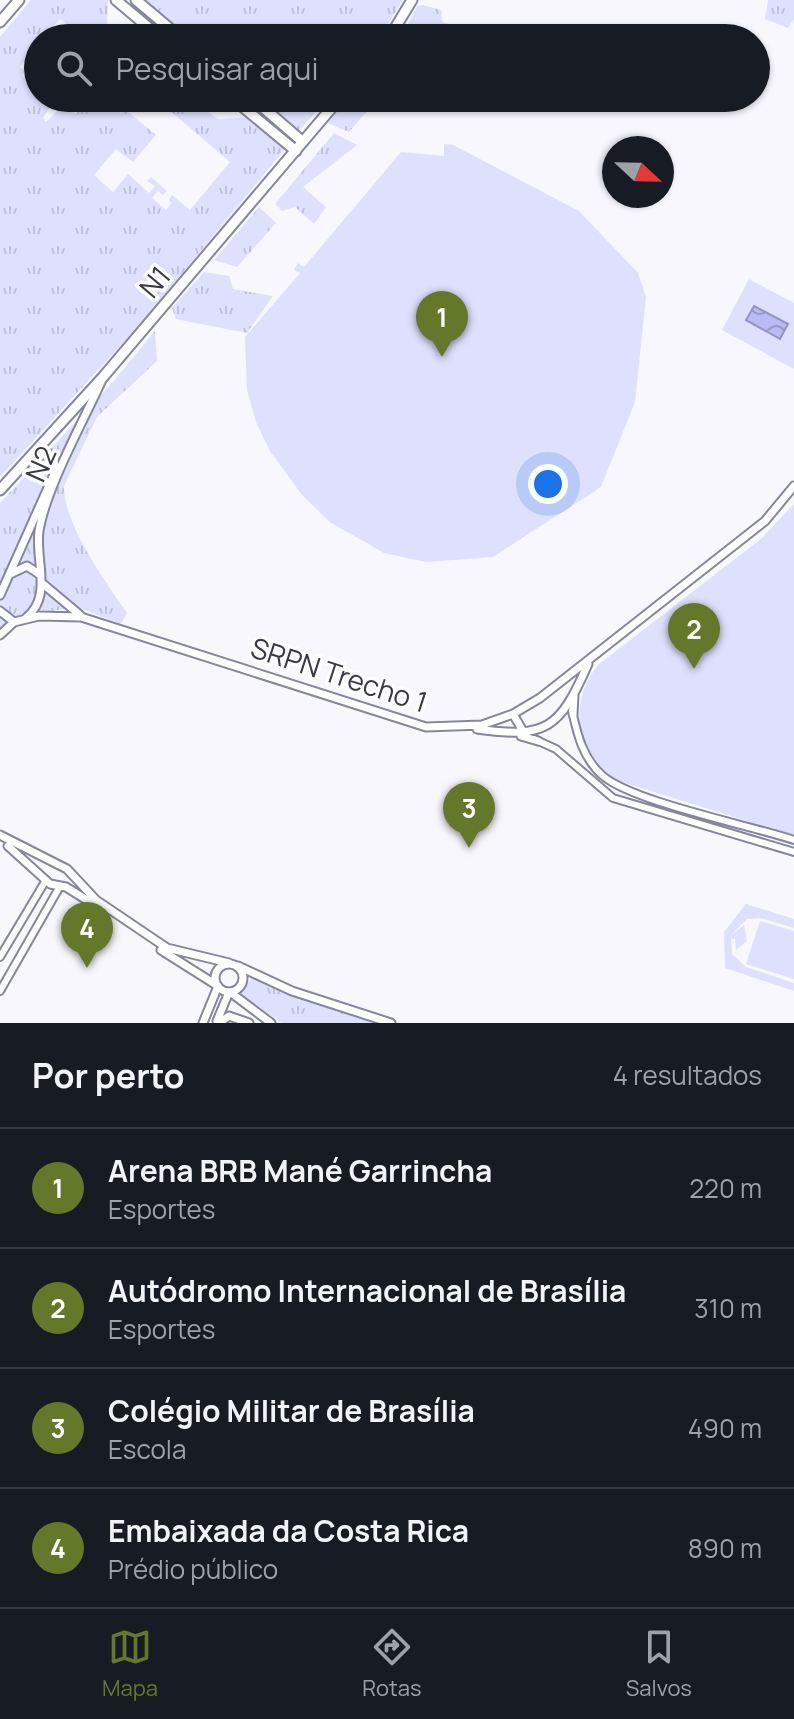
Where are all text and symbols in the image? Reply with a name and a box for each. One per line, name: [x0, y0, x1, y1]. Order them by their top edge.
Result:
search box: [24, 24, 770, 112]
icon: search: [52, 46, 96, 90]
text: Pesquisar aqui: [116, 48, 318, 89]
north arrow: [602, 136, 674, 208]
street label: N1: [130, 258, 178, 305]
pin: 1: [416, 291, 468, 357]
street label: N2: [16, 440, 65, 487]
your location: [528, 464, 568, 504]
pin: 2: [668, 603, 720, 669]
street label: SRPN Trecho 1: [246, 628, 432, 720]
pin: 3: [443, 782, 495, 848]
pin: 4: [61, 902, 113, 968]
text: Por perto: [32, 1052, 185, 1098]
text: 4 resultados: [613, 1057, 762, 1093]
text: Arena BRB Mané Garrincha: [108, 1150, 492, 1191]
text: 1: [52, 1170, 64, 1206]
text: 220 m: [689, 1170, 762, 1206]
text: Esportes: [108, 1191, 215, 1227]
text: Autódromo Internacional de Brasília: [108, 1270, 626, 1311]
text: 2: [50, 1290, 66, 1326]
text: 310 m: [694, 1290, 762, 1326]
text: Esportes: [108, 1311, 215, 1347]
text: Colégio Militar de Brasília: [108, 1390, 475, 1431]
text: 3: [50, 1410, 66, 1446]
text: 490 m: [688, 1410, 762, 1446]
text: Escola: [108, 1431, 186, 1467]
text: Embaixada da Costa Rica: [108, 1510, 469, 1551]
text: 4: [50, 1530, 66, 1566]
text: 890 m: [688, 1530, 762, 1566]
text: Prédio público: [108, 1551, 278, 1587]
tab: Mapa: [102, 1625, 158, 1703]
tab: Rotas: [362, 1625, 422, 1703]
tab: Salvos: [626, 1625, 692, 1703]

